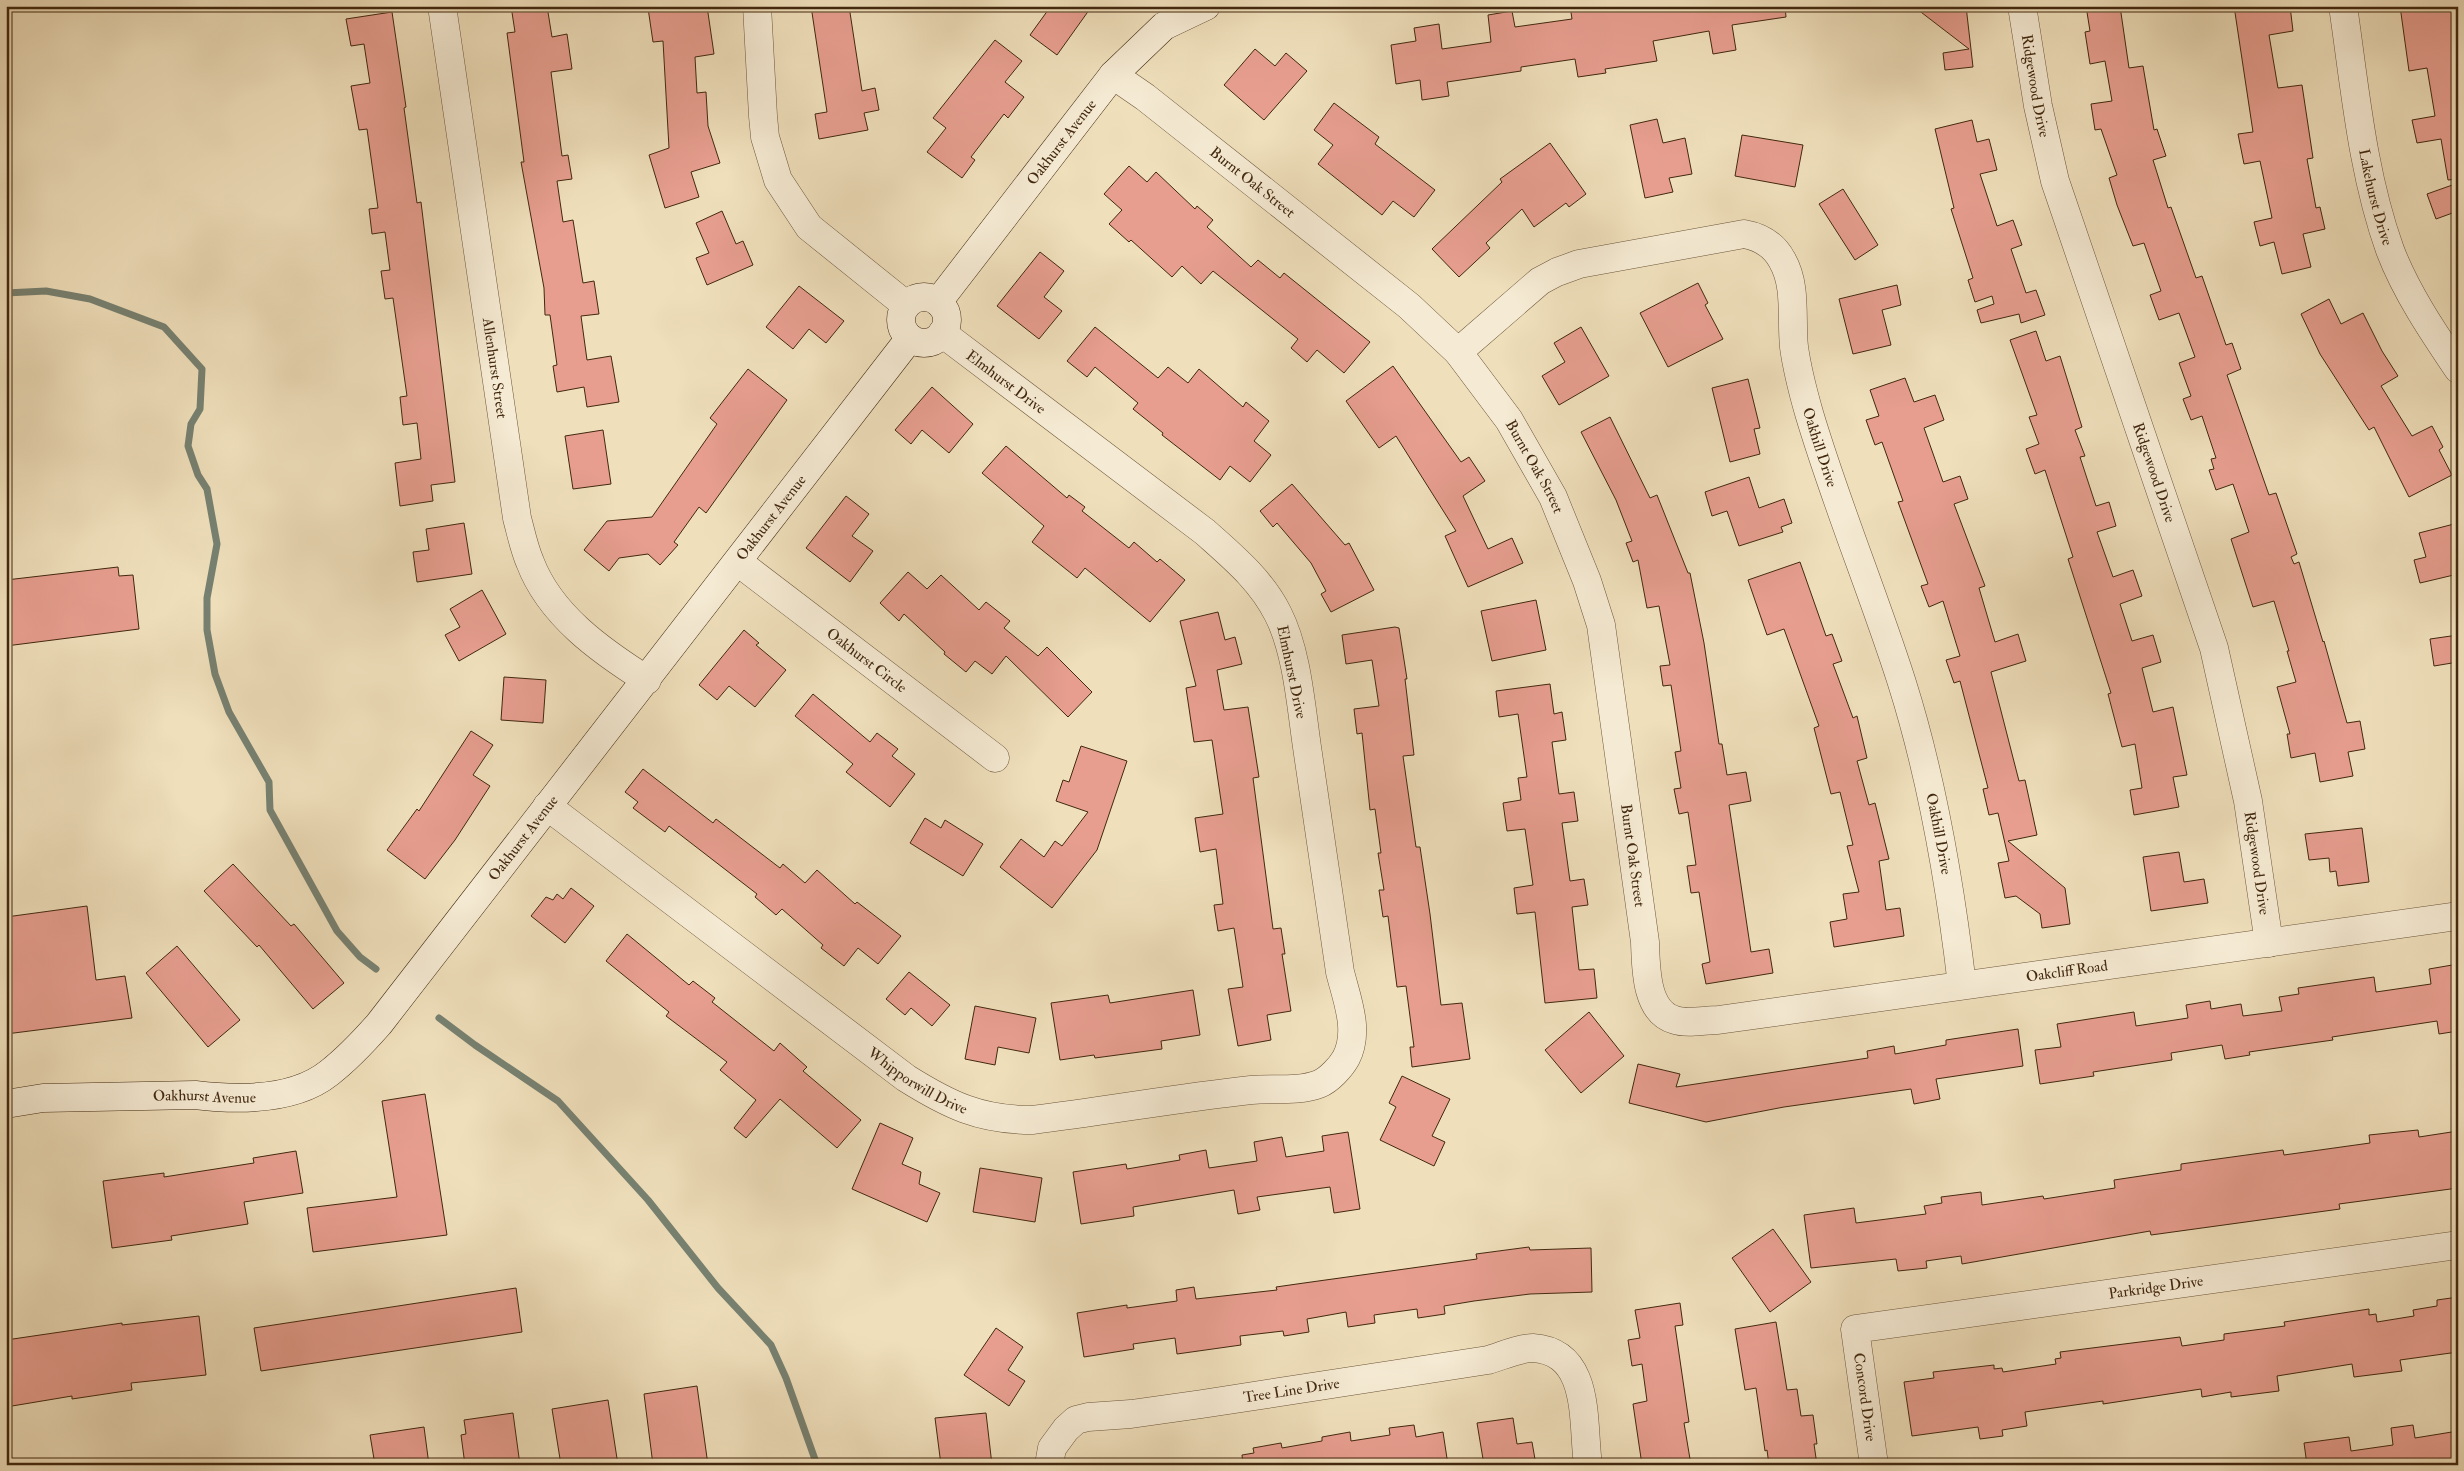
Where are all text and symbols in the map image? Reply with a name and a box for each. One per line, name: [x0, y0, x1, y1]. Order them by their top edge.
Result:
street label: Ridgewood Drive: [2017, 33, 2054, 139]
street label: Oakhurst Avenue: [1023, 96, 1101, 189]
street label: Burnt Oak Street: [1206, 143, 1299, 222]
street label: Lakehurst Drive: [2354, 147, 2397, 248]
street label: Allenhurst Street: [478, 316, 511, 420]
street label: Elmhurst Drive: [962, 346, 1049, 419]
street label: Oakhill Drive: [1798, 405, 1841, 490]
street label: Burnt Oak Street: [1501, 417, 1568, 516]
street label: Ridgewood Drive: [2128, 420, 2180, 525]
street label: Oakhurst Avenue: [732, 471, 810, 565]
street label: Oakhurst Circle: [822, 624, 911, 697]
street label: Elmhurst Drive: [1272, 624, 1311, 720]
street label: Oakhill Drive: [1921, 791, 1955, 876]
street label: Oakhurst Avenue: [484, 792, 563, 885]
street label: Burnt Oak Street: [1616, 803, 1649, 908]
street label: Ridgewood Drive: [2240, 810, 2274, 916]
street label: Oakcliff Road: [2025, 956, 2109, 987]
street label: Whipporwill Drive: [863, 1043, 970, 1119]
street label: Oakhurst Avenue: [153, 1086, 257, 1108]
street label: Parkridge Drive: [2107, 1272, 2204, 1304]
street label: Concord Drive: [1849, 1351, 1880, 1443]
street label: Tree Line Drive: [1242, 1374, 1341, 1408]

